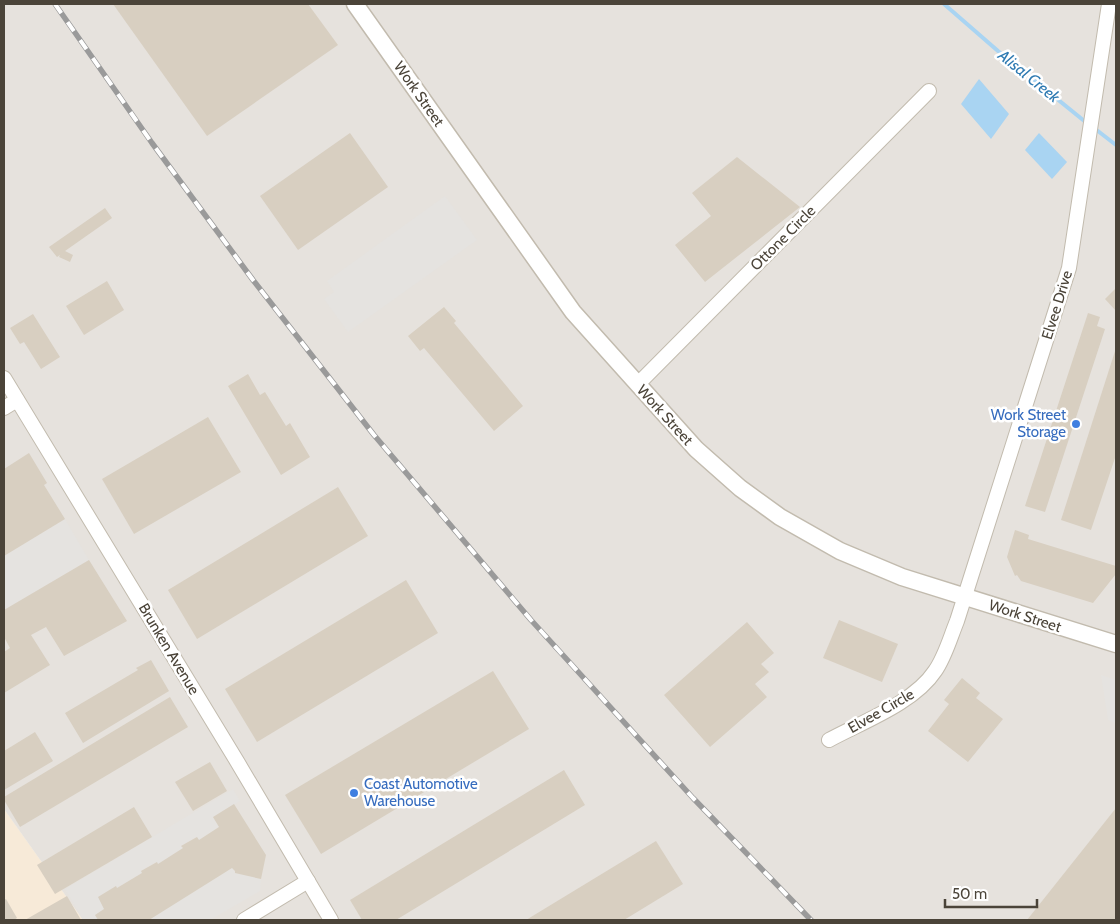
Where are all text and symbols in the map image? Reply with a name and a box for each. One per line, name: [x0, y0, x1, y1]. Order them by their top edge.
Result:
water label: Alisal Creek: [994, 45, 1064, 107]
street label: Work Street: [390, 58, 448, 130]
street label: Ottone Circle: [747, 201, 820, 274]
street label: Elvee Drive: [1038, 268, 1076, 342]
street label: Work Street: [633, 381, 697, 449]
place label: Work Street Storage: [991, 406, 1066, 441]
marker: Work Street Storage: [1070, 418, 1082, 430]
street label: Work Street: [986, 596, 1064, 636]
street label: Brunken Avenue: [135, 600, 203, 698]
street label: Elvee Circle: [845, 685, 917, 737]
place label: Coast Automotive Warehouse: [364, 775, 478, 810]
marker: Coast Automotive Warehouse: [348, 787, 360, 799]
scale bar: [945, 876, 1038, 908]
text: 50 m: [952, 885, 987, 903]

